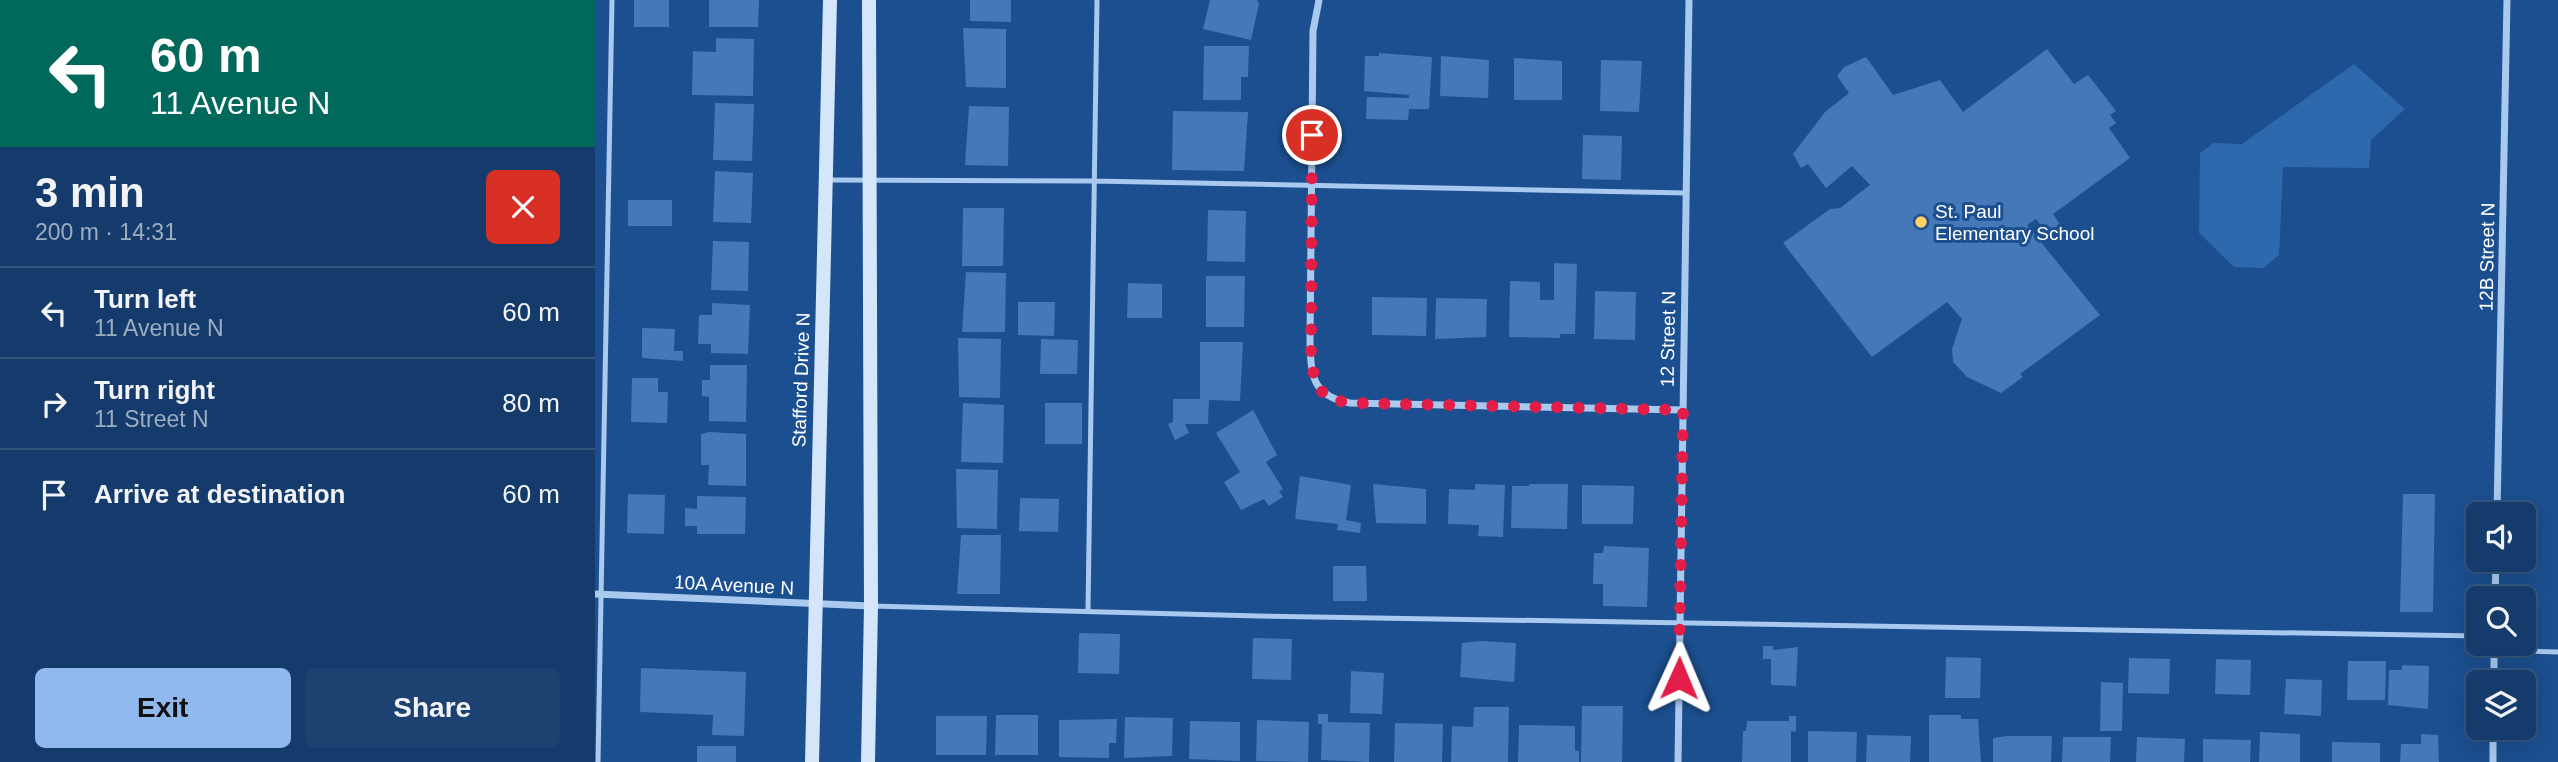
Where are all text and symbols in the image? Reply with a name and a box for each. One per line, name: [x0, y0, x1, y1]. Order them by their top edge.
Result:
icon: left: [35, 28, 126, 119]
text: 60 m: [150, 28, 262, 82]
text: 11 Avenue N: [150, 85, 330, 121]
pin: [1282, 105, 1342, 165]
icon: arrive: [1293, 116, 1331, 154]
text: 3 min: [35, 169, 145, 216]
button: close: [486, 170, 560, 244]
place label: St. Paul Elementary School: [1935, 201, 2094, 244]
street label: 12B Street N: [2476, 202, 2498, 312]
marker: St. Paul Elementary School: [1913, 214, 1929, 230]
text: 200 m · 14:31: [35, 219, 177, 245]
text: Turn left: [94, 284, 196, 314]
street label: 12 Street N: [1657, 291, 1679, 387]
icon: left: [35, 294, 73, 332]
text: 60 m: [502, 297, 560, 327]
street label: Stafford Drive N: [788, 312, 814, 448]
text: 11 Avenue N: [94, 315, 224, 341]
text: Turn right: [94, 375, 215, 405]
icon: right: [35, 385, 73, 423]
text: 80 m: [502, 388, 560, 418]
text: 11 Street N: [94, 406, 209, 432]
icon: arrive: [35, 476, 73, 514]
text: Arrive at destination: [94, 479, 345, 509]
text: 60 m: [502, 479, 560, 509]
map controls: [2466, 502, 2536, 740]
button: sound: [2466, 502, 2536, 572]
street label: 10A Avenue N: [673, 571, 795, 599]
button: search: [2466, 586, 2536, 656]
position arrow: [1642, 641, 1716, 715]
button: Exit: [35, 668, 291, 748]
button: Share: [305, 668, 560, 748]
button: layers: [2466, 670, 2536, 740]

